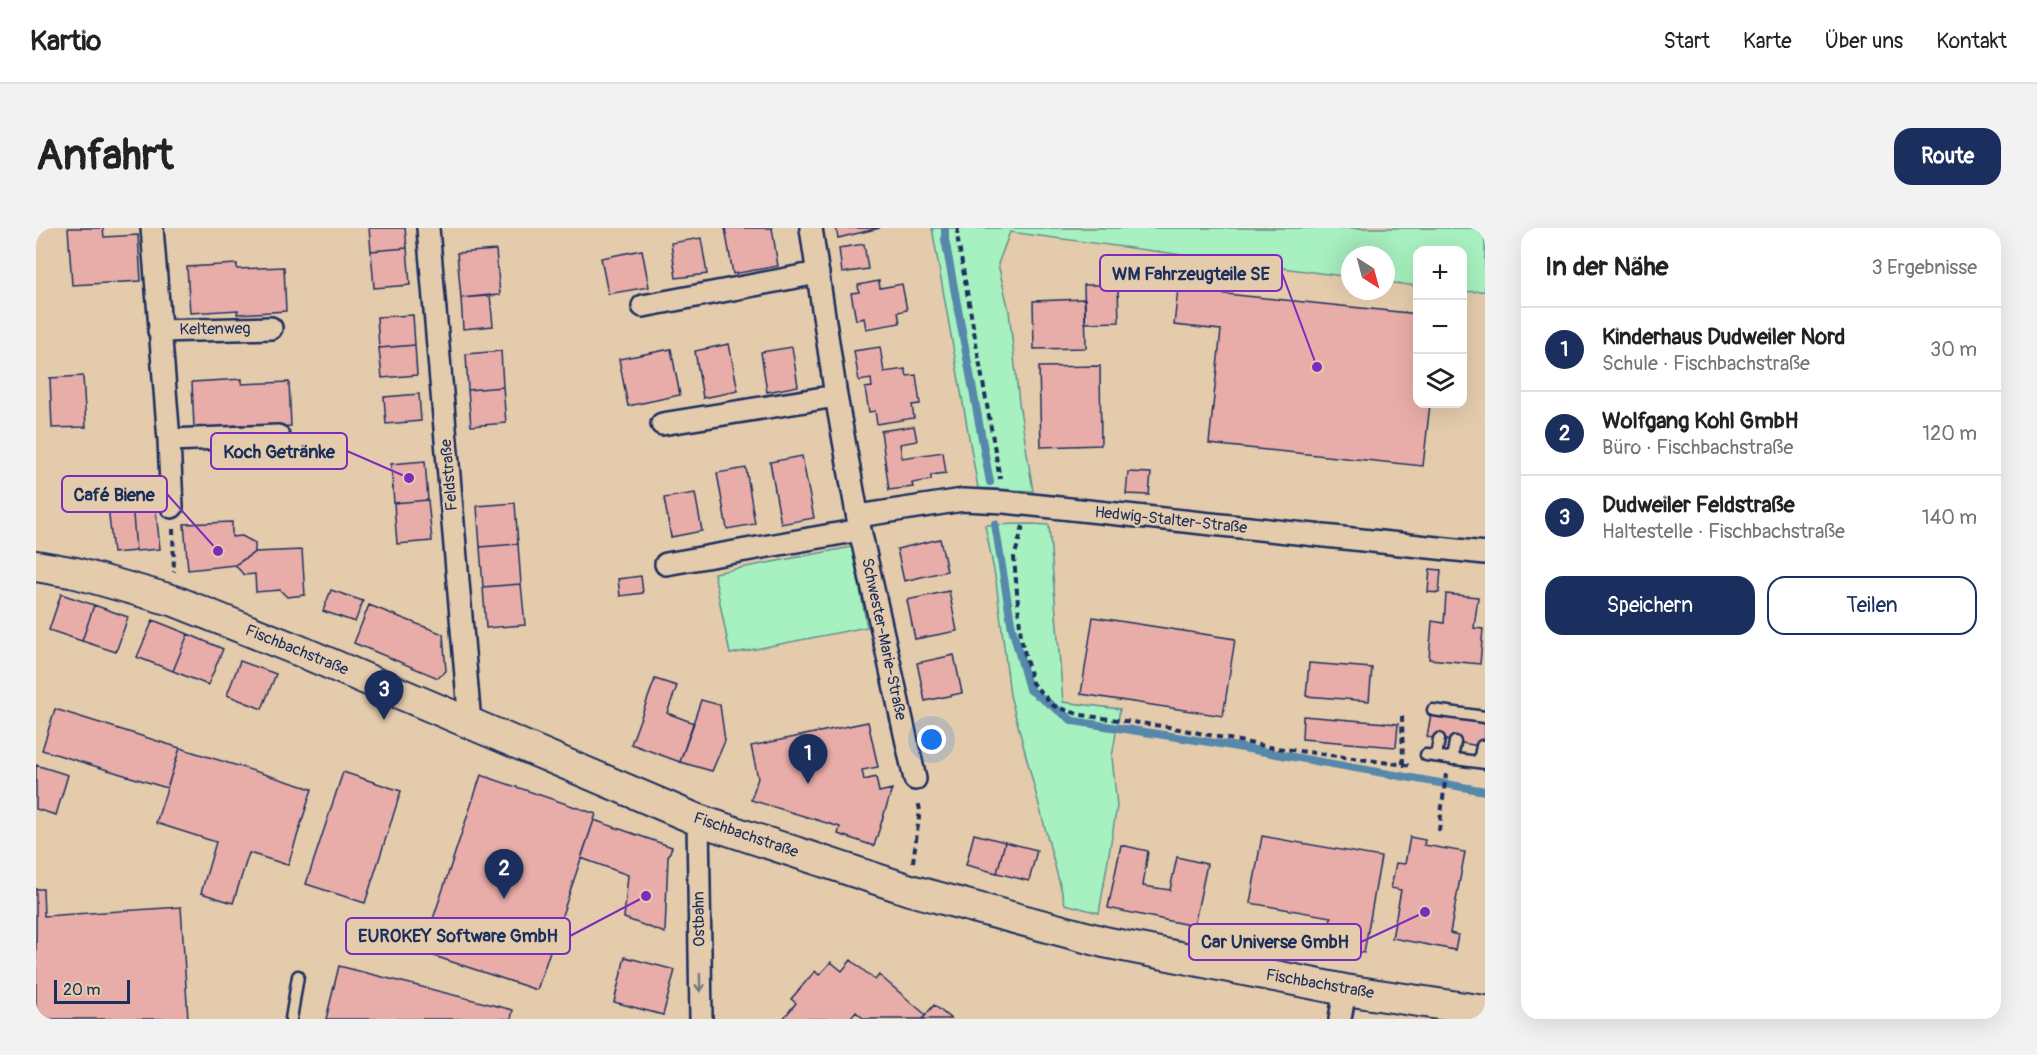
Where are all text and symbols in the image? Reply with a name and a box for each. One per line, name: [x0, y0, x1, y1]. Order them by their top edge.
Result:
text: Kartio: [30, 24, 101, 59]
text: Start: [1664, 28, 1710, 55]
text: Karte: [1743, 28, 1792, 55]
text: Über uns: [1825, 28, 1903, 55]
text: Kontakt: [1936, 28, 2007, 55]
button: Route: [1894, 128, 2001, 185]
text: Anfahrt: [36, 130, 174, 182]
north arrow: [1341, 246, 1395, 300]
map controls: [1413, 246, 1467, 408]
button: +: [1413, 246, 1467, 300]
text: In der Nähe: [1545, 251, 1668, 283]
callout: WM Fahrzeugteile SE: [1100, 255, 1282, 291]
text: 3 Ergebnisse: [1872, 255, 1977, 280]
text: WM Fahrzeugteile SE: [1112, 263, 1271, 286]
button: −: [1413, 300, 1467, 354]
street label: Keltenweg: [179, 318, 251, 340]
text: Kinderhaus Dudweiler Nord: [1602, 323, 1845, 351]
text: 1: [1561, 337, 1568, 362]
text: 30 m: [1930, 337, 1977, 362]
text: Schule · Fischbachstraße: [1602, 351, 1810, 376]
button: layers: [1413, 354, 1467, 408]
text: Wolfgang Kohl GmbH: [1602, 407, 1798, 435]
text: 2: [1559, 421, 1570, 446]
text: 120 m: [1922, 421, 1977, 446]
callout: Koch Getränke: [211, 433, 347, 469]
text: Büro · Fischbachstraße: [1602, 435, 1793, 460]
street label: Feldstraße: [436, 438, 462, 512]
text: Koch Getränke: [223, 441, 336, 464]
callout: Café Biene: [62, 476, 167, 512]
text: Café Biene: [73, 484, 156, 507]
text: Dudweiler Feldstraße: [1602, 491, 1795, 519]
street label: Hedwig-Stalter-Straße: [1094, 502, 1248, 538]
text: 3: [1559, 505, 1570, 530]
text: 140 m: [1922, 505, 1977, 530]
text: Haltestelle · Fischbachstraße: [1602, 519, 1845, 544]
street label: Schwester-Marie-Straße: [857, 556, 911, 722]
button: Speichern: [1545, 576, 1755, 635]
button: Teilen: [1767, 576, 1977, 635]
street label: Fischbachstraße: [242, 620, 352, 680]
pin: 3: [364, 670, 404, 720]
your location: [917, 725, 946, 754]
pin: 1: [788, 734, 828, 784]
street label: Fischbachstraße: [691, 808, 801, 862]
pin: 2: [484, 850, 524, 899]
street label: Ostbahn: [689, 891, 709, 947]
callout: EUROKEY Software GmbH: [346, 918, 570, 954]
callout: Car Universe GmbH: [1189, 924, 1361, 960]
text: EUROKEY Software GmbH: [358, 925, 558, 948]
text: Car Universe GmbH: [1201, 931, 1349, 954]
street label: Fischbachstraße: [1264, 965, 1376, 1003]
one-way arrow: [694, 973, 706, 993]
scale bar: [54, 977, 130, 1004]
text: 20 m: [63, 980, 101, 1000]

